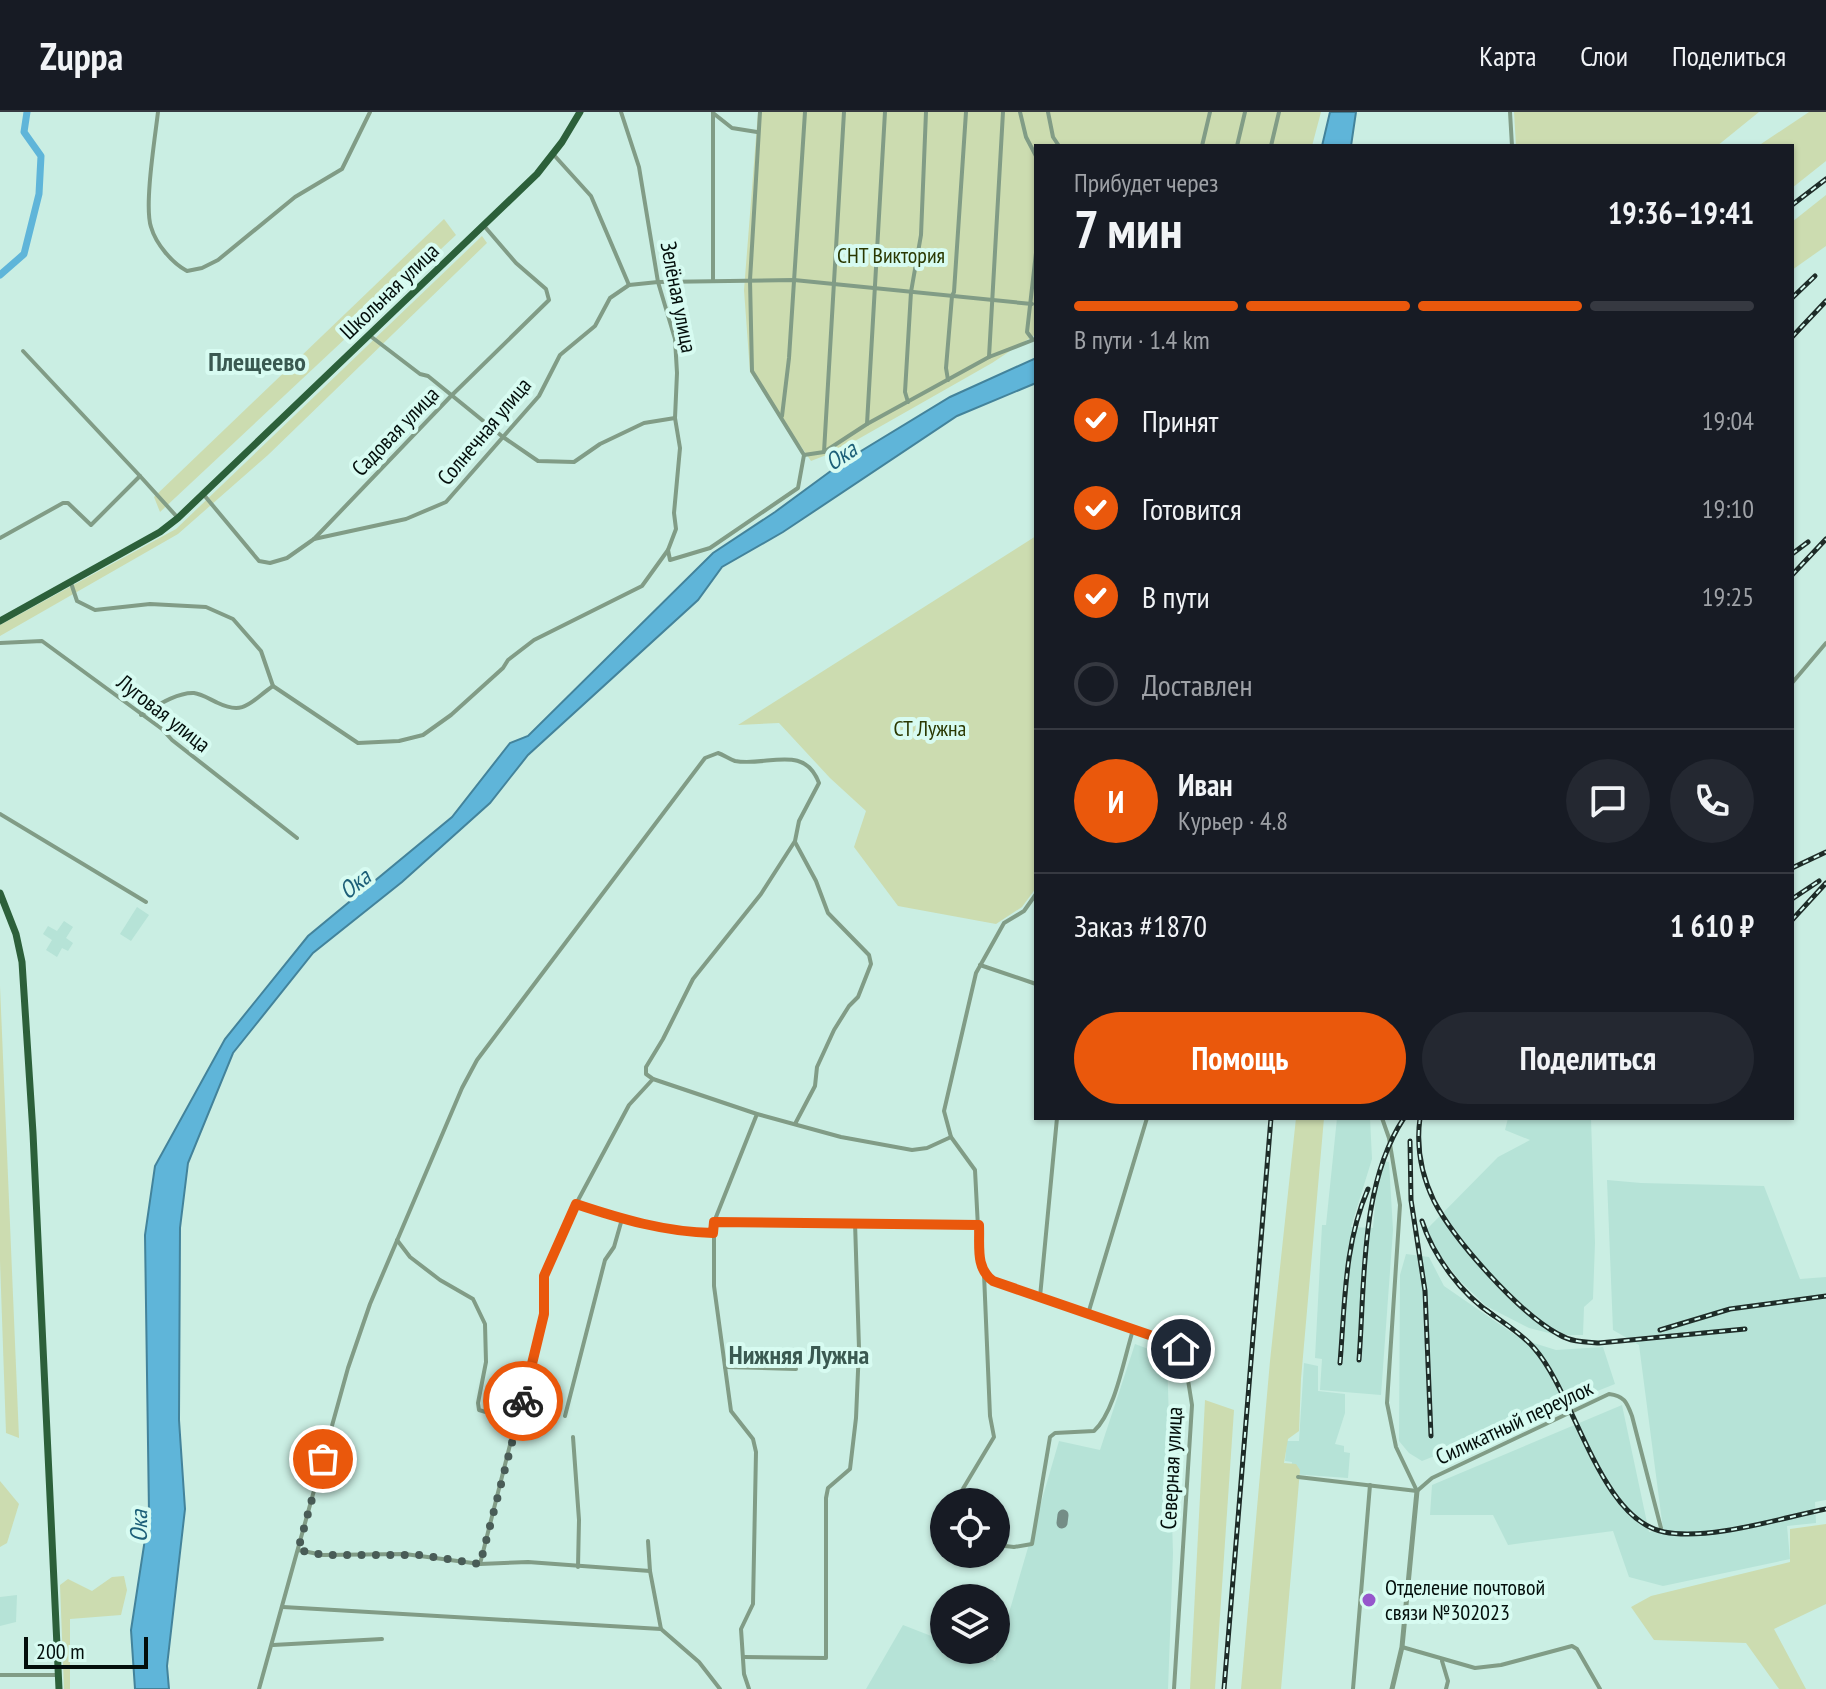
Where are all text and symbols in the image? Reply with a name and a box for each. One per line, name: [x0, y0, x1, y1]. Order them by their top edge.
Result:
text: Zuppa: [40, 31, 123, 80]
text: Карта: [1479, 37, 1536, 74]
text: Слои: [1580, 37, 1628, 74]
text: Поделиться: [1672, 37, 1786, 74]
text: Прибудет через: [1074, 166, 1218, 199]
text: 19:36–19:41: [1608, 193, 1754, 232]
text: 7 мин: [1074, 195, 1183, 262]
street label: Школьная улица: [334, 237, 444, 345]
street label: Зелёная улица: [654, 239, 704, 355]
park label: СНТ Виктория: [837, 241, 945, 269]
text: В пути · 1.4 km: [1074, 323, 1210, 356]
district label: Плещеево: [208, 345, 306, 378]
street label: Солнечная улица: [431, 372, 537, 490]
street label: Садовая улица: [345, 380, 445, 482]
icon: check: [1074, 398, 1118, 442]
text: Принят: [1142, 401, 1218, 440]
text: 19:04: [1702, 404, 1754, 437]
water label: Ока: [819, 433, 864, 477]
icon: check: [1074, 486, 1118, 530]
text: Готовится: [1142, 489, 1242, 528]
text: 19:10: [1702, 492, 1754, 525]
icon: check: [1074, 574, 1118, 618]
text: В пути: [1142, 577, 1210, 616]
text: 19:25: [1702, 580, 1754, 613]
text: Доставлен: [1142, 665, 1252, 704]
street label: Луговая улица: [111, 667, 216, 758]
park label: СТ Лужна: [894, 714, 966, 742]
button: chat: [1566, 759, 1650, 843]
button: phone: [1670, 759, 1754, 843]
text: Иван: [1178, 765, 1233, 804]
text: И: [1108, 782, 1124, 821]
text: Курьер · 4.8: [1178, 804, 1288, 837]
water label: Ока: [332, 861, 378, 906]
text: Заказ #1870: [1074, 906, 1207, 945]
text: 1 610 ₽: [1670, 906, 1754, 945]
button: Помощь: [1074, 1012, 1406, 1104]
button: Поделиться: [1422, 1012, 1754, 1104]
pin: [1147, 1315, 1215, 1383]
icon: home: [1159, 1327, 1203, 1371]
district label: Нижняя Лужна: [729, 1338, 869, 1371]
courier: [483, 1361, 563, 1441]
street label: Силикатный переулок: [1431, 1373, 1598, 1471]
icon: bike: [501, 1379, 545, 1423]
street label: Северная улица: [1154, 1406, 1188, 1530]
pin: [289, 1425, 357, 1493]
icon: bag: [301, 1437, 345, 1481]
map controls: [930, 1488, 1010, 1664]
button: locate: [930, 1488, 1010, 1568]
water label: Ока: [123, 1508, 154, 1542]
place label: Отделение почтовой связи №302023: [1385, 1573, 1545, 1626]
button: layers: [930, 1584, 1010, 1664]
marker: Отделение почтовой связи №302023: [1360, 1591, 1378, 1609]
scale bar: [24, 1633, 148, 1669]
text: 200 m: [36, 1637, 85, 1665]

